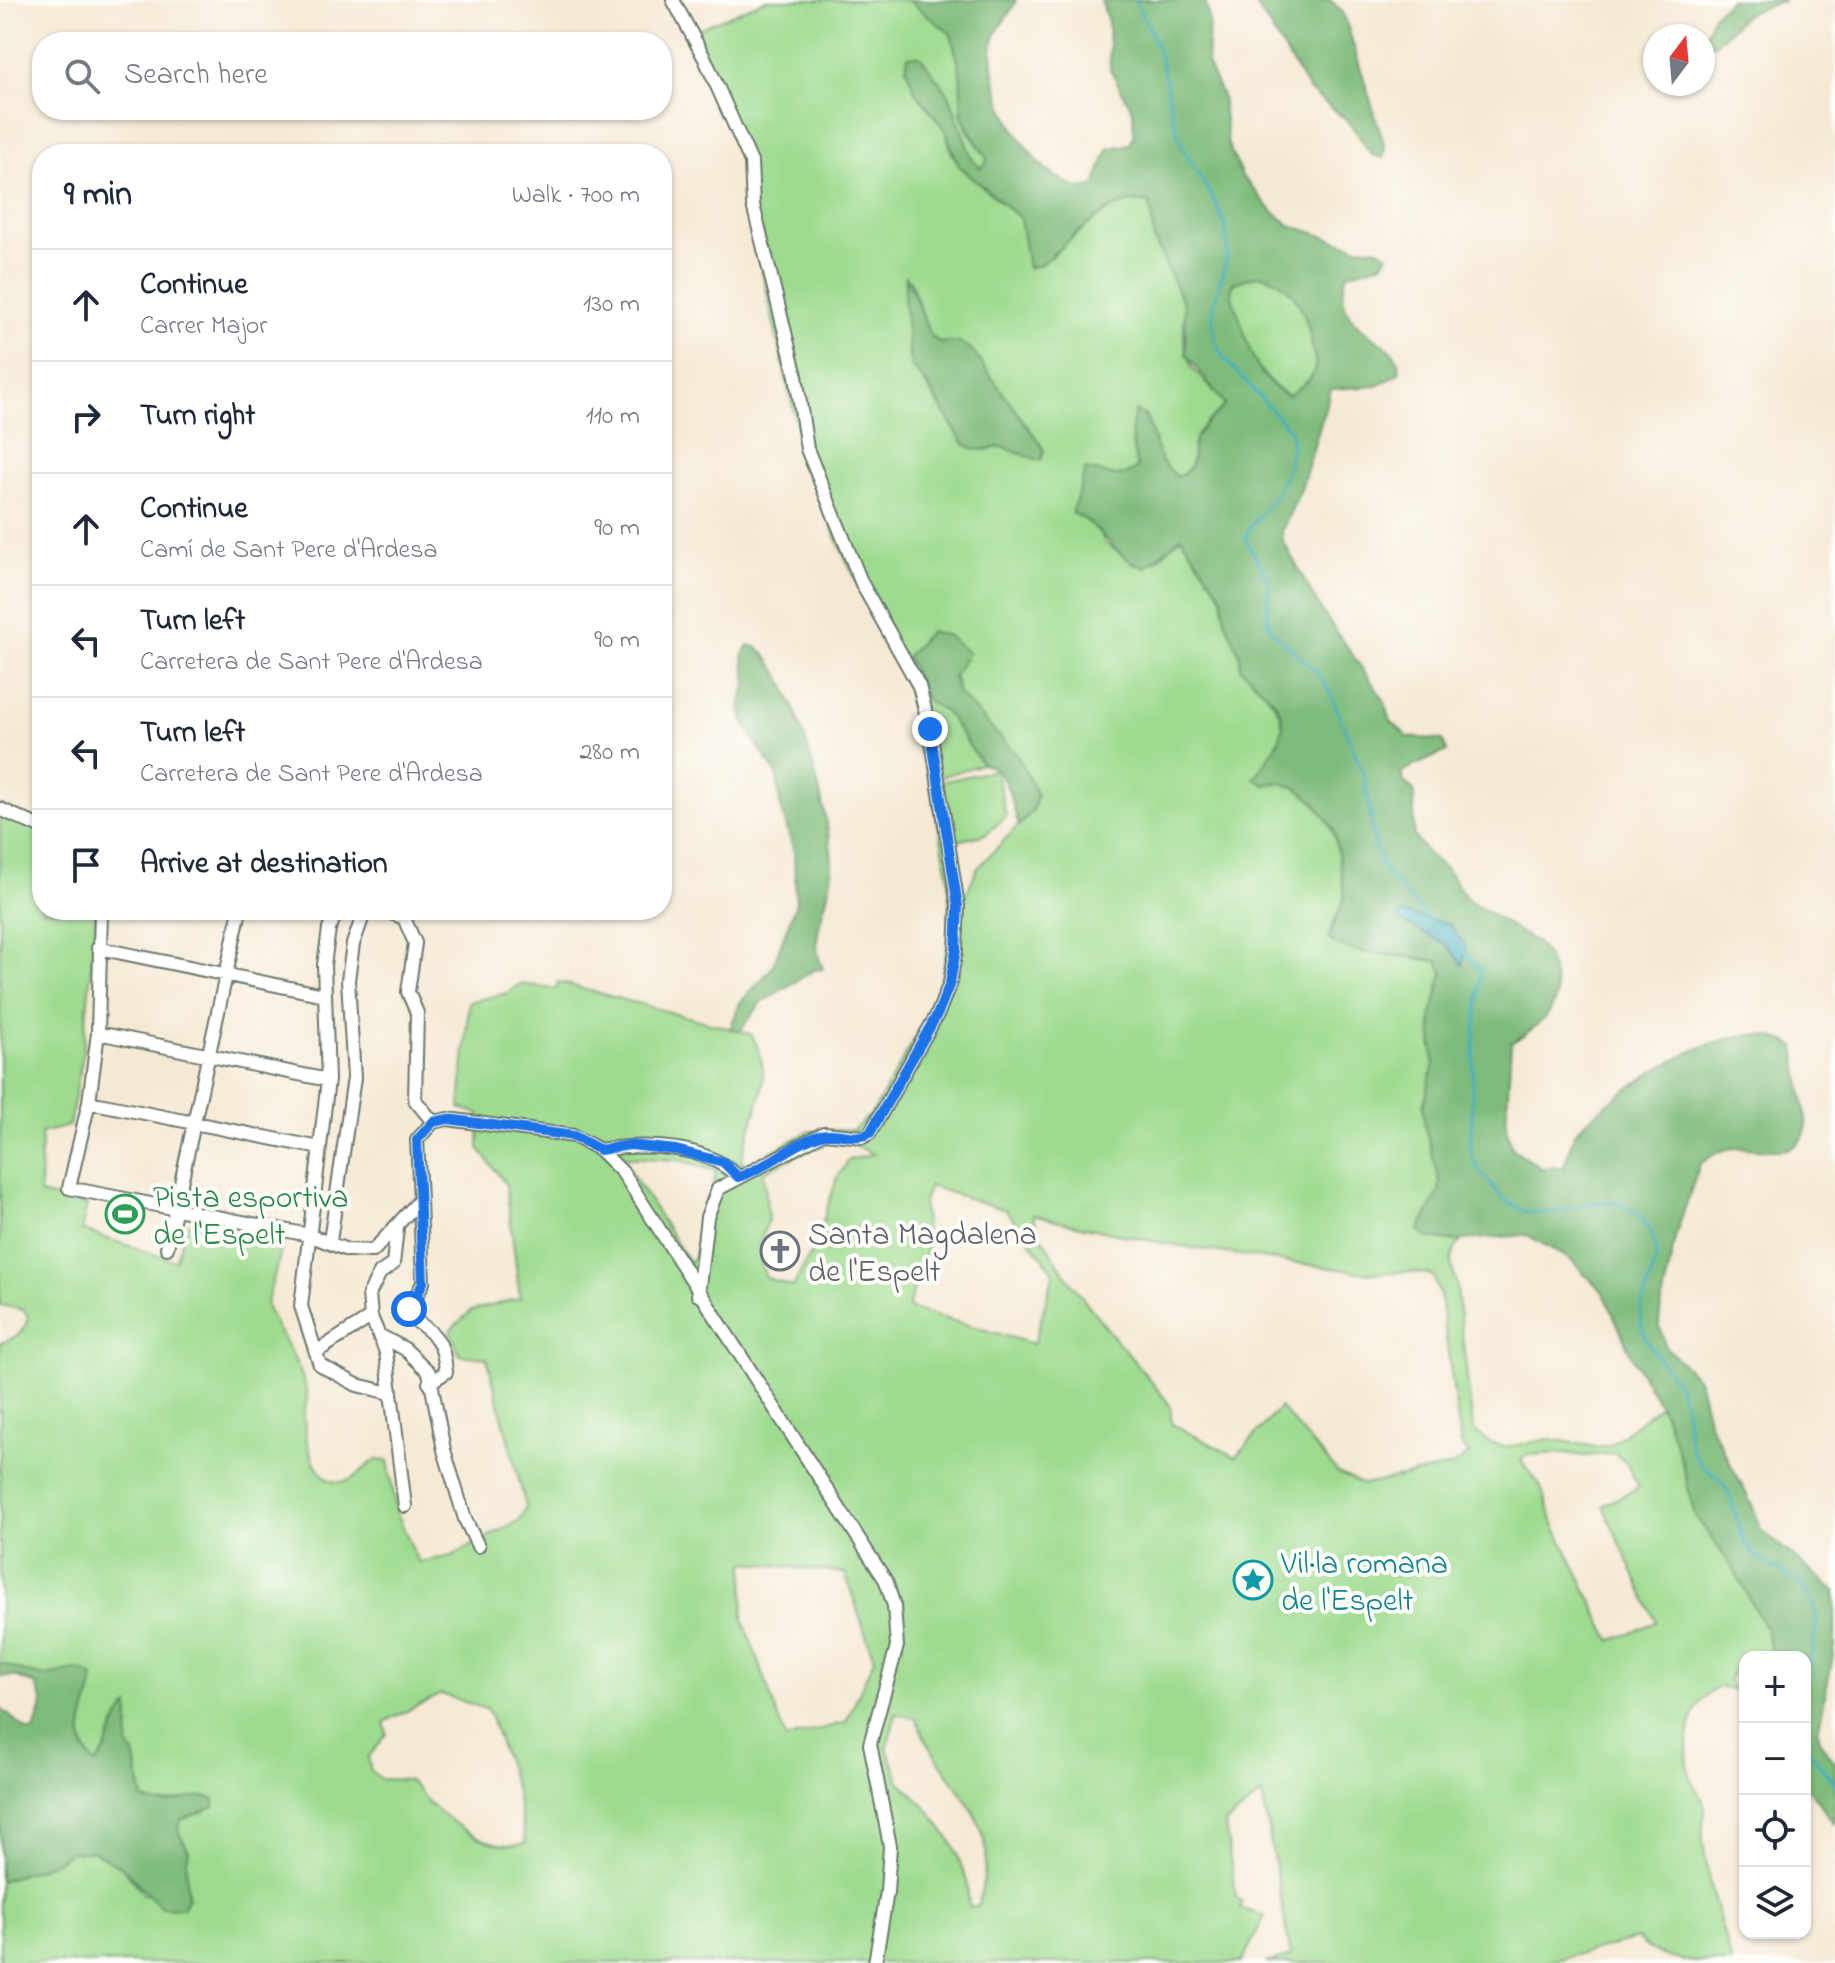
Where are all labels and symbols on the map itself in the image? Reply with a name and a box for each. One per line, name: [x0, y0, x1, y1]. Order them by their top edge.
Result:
north arrow: [1643, 24, 1715, 96]
route end: [912, 711, 948, 747]
place label: Pista esportiva de l'Espelt: [153, 1176, 348, 1260]
sports icon: Pista esportiva de l'Espelt: [104, 1193, 146, 1235]
place label: Santa Magdalena de l'Espelt: [808, 1213, 1037, 1297]
church icon: Santa Magdalena de l'Espelt: [759, 1230, 801, 1272]
route start: [391, 1291, 427, 1327]
place label: Vil·la romana de l'Espelt: [1280, 1542, 1448, 1626]
place icon: Vil·la romana de l'Espelt: [1232, 1559, 1274, 1601]

